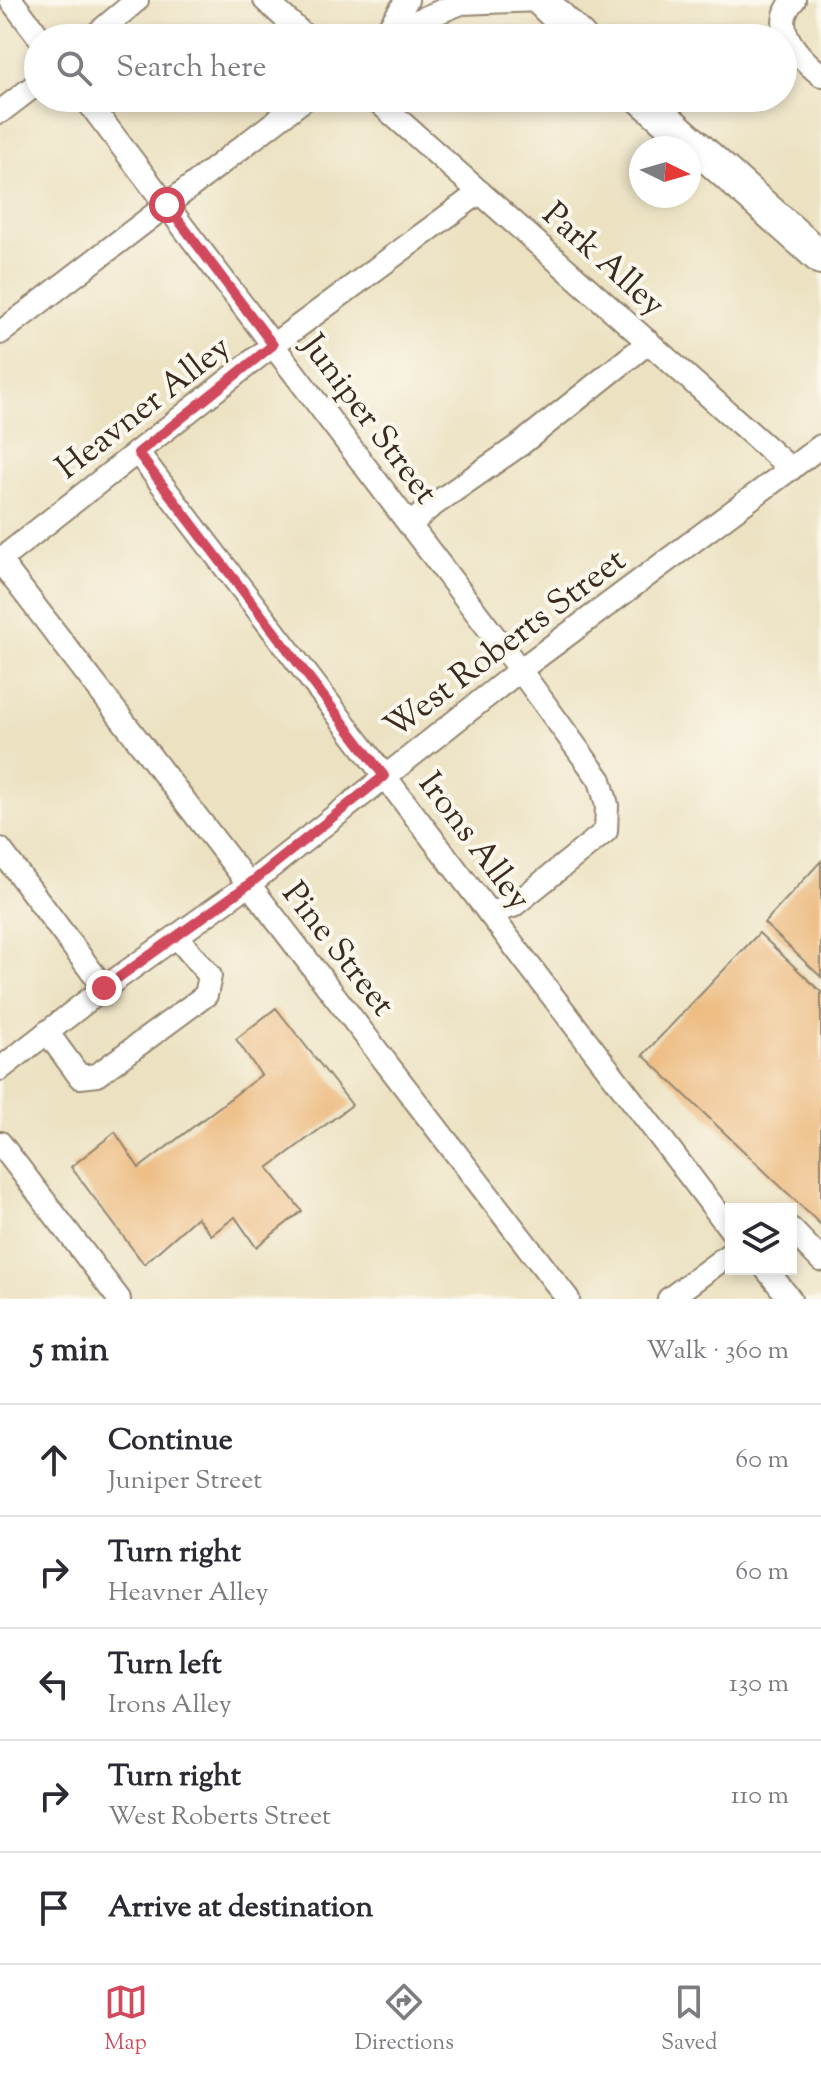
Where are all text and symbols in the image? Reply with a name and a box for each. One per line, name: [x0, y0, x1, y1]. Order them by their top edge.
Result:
search box: [24, 24, 797, 112]
icon: search: [52, 46, 96, 90]
text: Search here: [116, 47, 266, 90]
north arrow: [629, 136, 701, 208]
route start: [149, 187, 185, 223]
street label: Park Alley: [530, 192, 675, 329]
street label: Juniper Street: [287, 323, 449, 516]
street label: Heavner Alley: [46, 325, 242, 493]
street label: West Roberts Street: [375, 537, 638, 752]
street label: Irons Alley: [405, 763, 541, 921]
street label: Pine Street: [269, 872, 406, 1028]
route end: [86, 970, 122, 1006]
map controls: [725, 1203, 797, 1275]
button: layers: [725, 1203, 797, 1275]
text: 5 min: [32, 1327, 109, 1376]
text: Walk · 360 m: [646, 1333, 789, 1370]
text: Continue: [108, 1420, 233, 1463]
icon: ahead: [32, 1438, 76, 1482]
text: 60 m: [735, 1442, 789, 1479]
text: Juniper Street: [108, 1463, 262, 1500]
text: Turn right: [108, 1532, 241, 1575]
icon: right: [32, 1550, 76, 1594]
text: 60 m: [735, 1554, 789, 1591]
text: Heavner Alley: [108, 1575, 268, 1612]
text: Turn left: [108, 1644, 222, 1687]
icon: left: [32, 1662, 76, 1706]
text: 130 m: [729, 1666, 789, 1703]
text: Irons Alley: [108, 1687, 232, 1724]
text: Turn right: [108, 1756, 241, 1799]
icon: right: [32, 1774, 76, 1818]
text: 110 m: [731, 1778, 789, 1815]
text: West Roberts Street: [108, 1799, 331, 1836]
icon: arrive: [32, 1886, 76, 1930]
text: Arrive at destination: [108, 1887, 373, 1930]
tab: Map: [104, 1980, 148, 2060]
tab: Directions: [355, 1980, 454, 2060]
tab: Saved: [661, 1980, 717, 2060]

